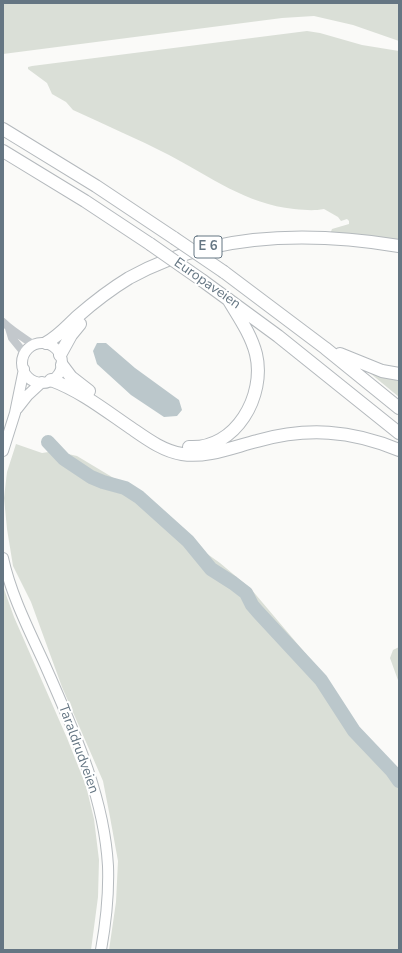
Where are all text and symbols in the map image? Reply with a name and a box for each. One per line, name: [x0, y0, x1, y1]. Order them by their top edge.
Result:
road number: E 6: [194, 236, 222, 258]
street label: Europaveien: [170, 255, 244, 313]
street label: Taraldrudveien: [54, 702, 102, 796]

